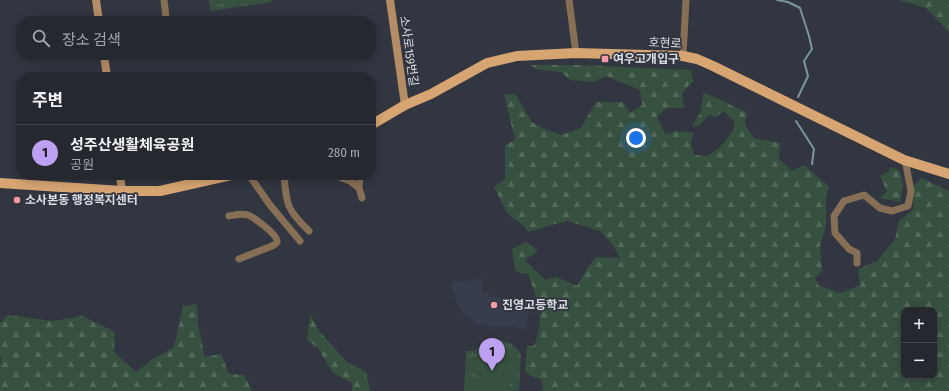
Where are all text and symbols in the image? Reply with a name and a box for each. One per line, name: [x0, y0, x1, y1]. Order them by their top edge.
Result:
street label: 소사로159번길: [397, 15, 421, 87]
search box: [16, 16, 376, 60]
icon: search: [30, 27, 52, 49]
text: 장소 검색: [62, 31, 121, 49]
street label: 호현로: [648, 35, 682, 51]
place label: 여우고개입구: [613, 52, 679, 66]
marker: 여우고개입구: [600, 54, 610, 64]
text: 주변: [32, 90, 63, 111]
your location: [626, 128, 646, 148]
text: 성주산생활체육공원: [70, 136, 194, 154]
text: 1: [42, 145, 48, 160]
text: 280 m: [328, 145, 360, 160]
text: 공원: [70, 157, 94, 172]
place label: 소사본동 행정복지센터: [25, 193, 138, 207]
marker: 소사본동 행정복지센터: [12, 195, 22, 205]
place label: 진영고등학교: [502, 298, 568, 312]
marker: 진영고등학교: [489, 300, 499, 310]
map controls: [901, 307, 937, 379]
button: +: [901, 307, 937, 343]
pin: 1: [479, 338, 505, 371]
button: −: [901, 343, 937, 379]

